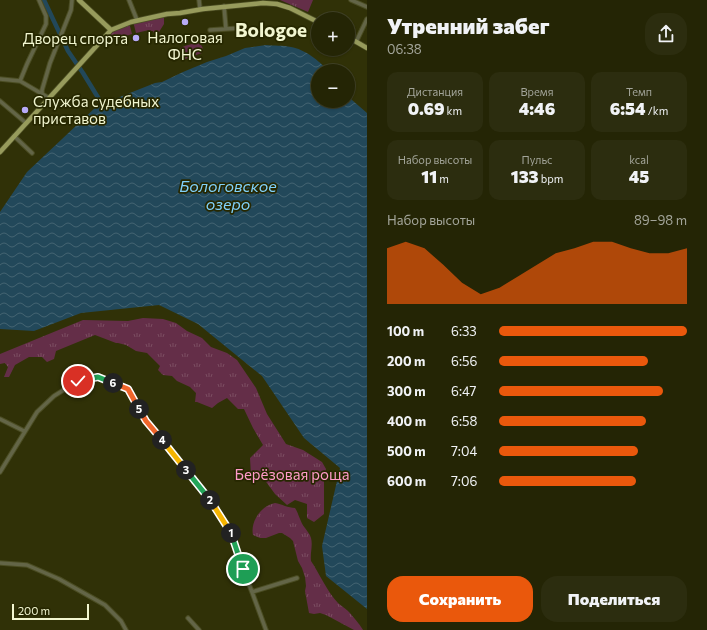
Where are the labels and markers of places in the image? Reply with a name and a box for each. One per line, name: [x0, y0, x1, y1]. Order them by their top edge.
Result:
marker: Налоговая ФНС: [180, 17, 190, 27]
place label: Налоговая ФНС: [147, 28, 223, 63]
place label: Дворец спорта: [23, 29, 128, 47]
marker: Дворец спорта: [131, 33, 141, 43]
place label: Служба судебных приставов: [33, 92, 159, 127]
marker: Служба судебных приставов: [20, 105, 30, 115]
pin: [61, 364, 95, 398]
pin: 6: [103, 373, 123, 393]
pin: 5: [129, 399, 149, 419]
pin: 4: [152, 430, 172, 450]
pin: 3: [176, 460, 196, 480]
pin: 2: [200, 490, 220, 510]
pin: 1: [221, 523, 241, 543]
pin: [226, 552, 260, 586]

